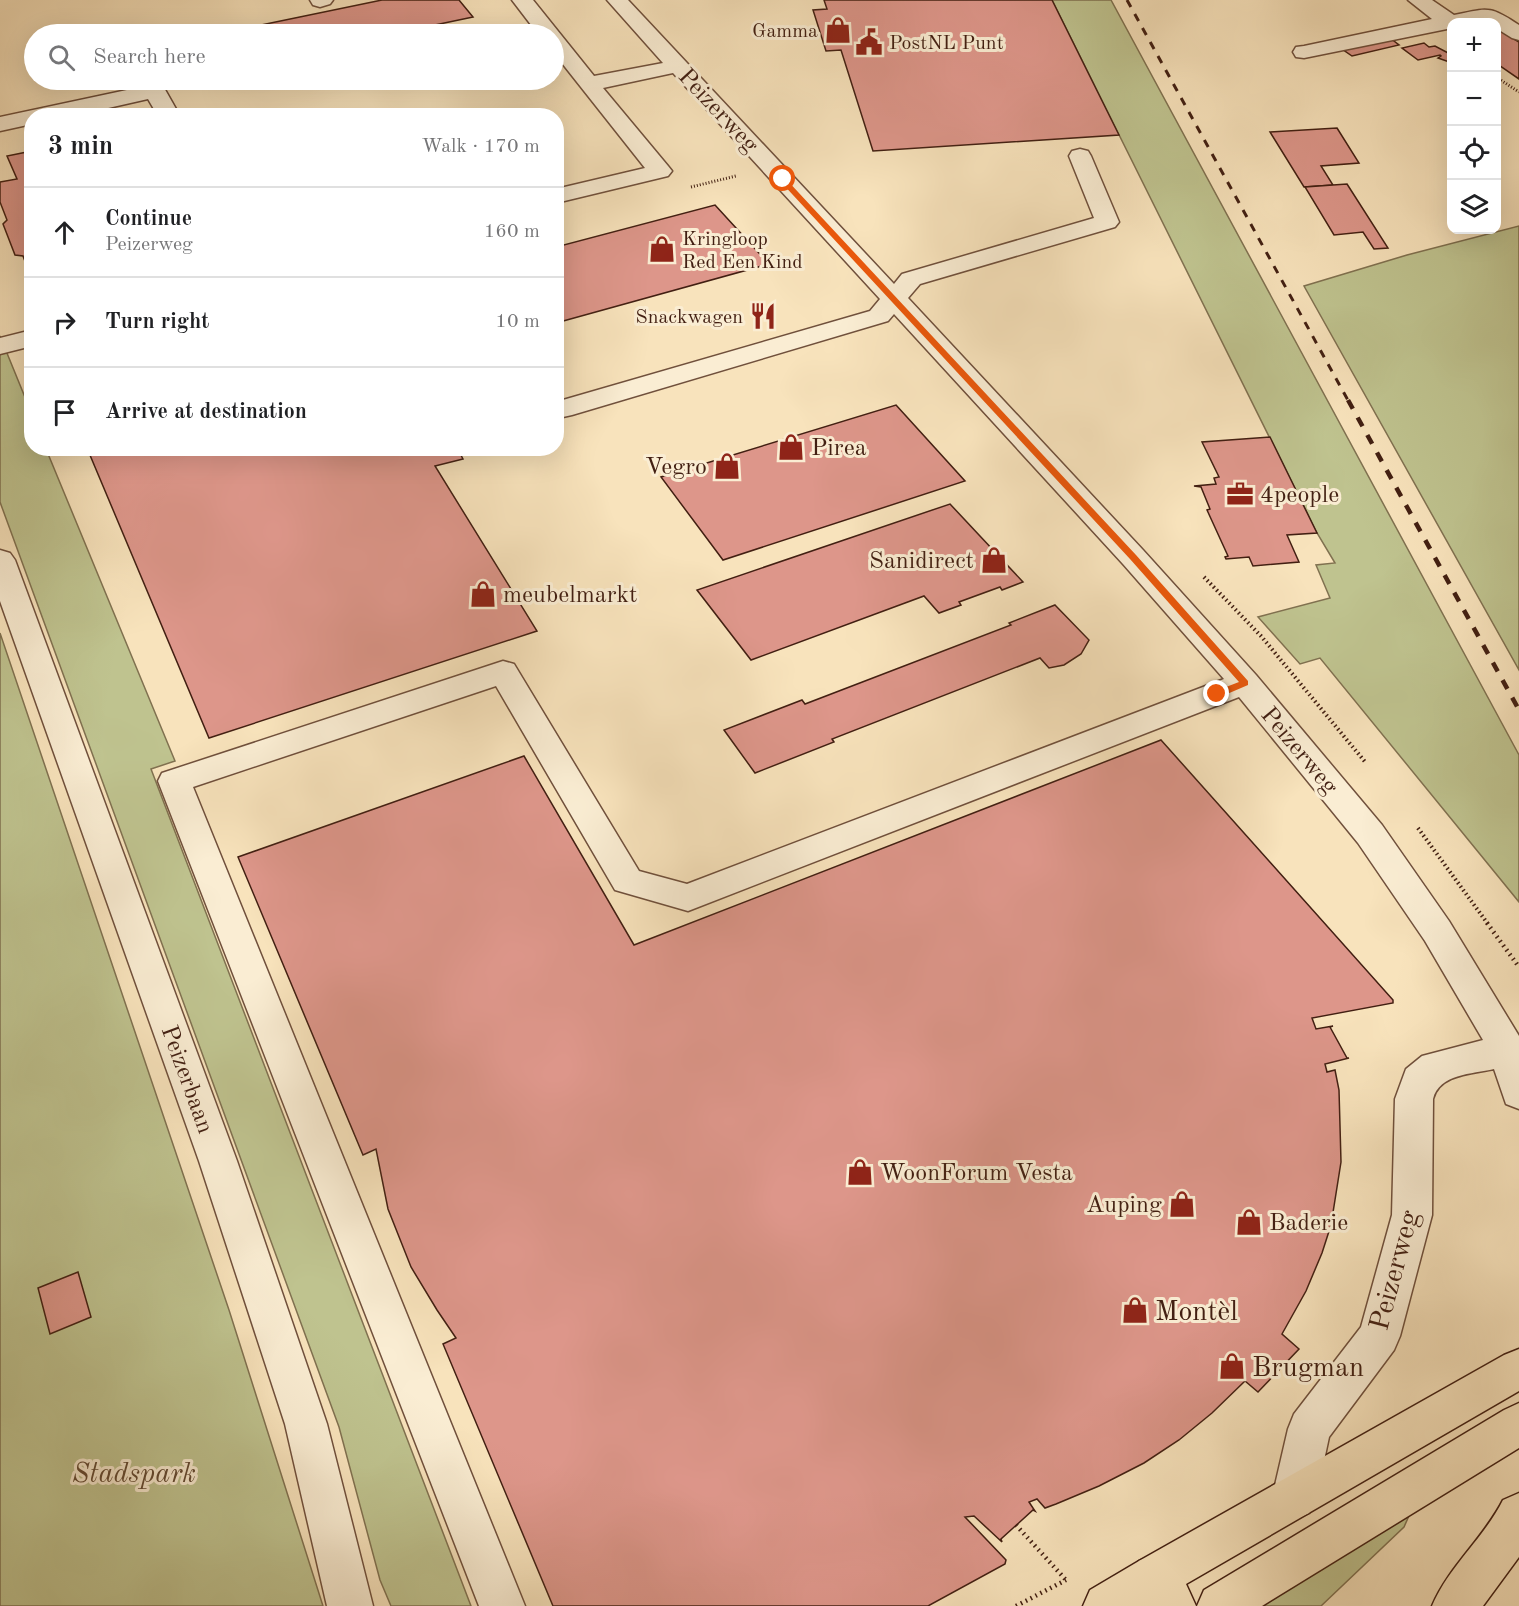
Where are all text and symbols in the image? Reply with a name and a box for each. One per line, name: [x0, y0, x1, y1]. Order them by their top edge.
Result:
shop icon: Gamma: [823, 15, 853, 45]
map controls: [1447, 18, 1501, 234]
button: +: [1447, 18, 1501, 72]
place label: Gamma: [752, 22, 818, 42]
search box: [24, 24, 564, 90]
public building icon: PostNL Punt: [854, 27, 884, 57]
place label: PostNL Punt: [889, 34, 1004, 54]
icon: search: [45, 41, 78, 74]
text: Search here: [93, 46, 206, 68]
street label: Peizerweg: [673, 65, 762, 158]
button: −: [1447, 72, 1501, 126]
button: locate: [1447, 126, 1501, 180]
text: 3 min: [48, 134, 113, 160]
text: Walk · 170 m: [421, 137, 540, 157]
route start: [769, 165, 795, 191]
button: layers: [1447, 180, 1501, 234]
text: Continue: [105, 208, 192, 230]
icon: ahead: [48, 216, 81, 249]
text: 160 m: [484, 222, 540, 242]
place label: Kringloop Red Een Kind: [682, 230, 803, 273]
shop icon: Kringloop Red Een Kind: [647, 234, 677, 264]
text: Peizerweg: [105, 235, 193, 255]
restaurant icon: Snackwagen: [748, 301, 778, 331]
icon: right: [48, 306, 81, 339]
place label: Snackwagen: [635, 308, 743, 328]
text: Turn right: [105, 311, 209, 333]
text: 10 m: [495, 312, 540, 332]
icon: arrive: [48, 396, 81, 429]
text: Arrive at destination: [105, 401, 307, 423]
shop icon: Pirea: [776, 432, 806, 462]
place label: Pirea: [811, 437, 867, 461]
shop icon: Vegro: [712, 451, 742, 481]
place label: Vegro: [645, 456, 707, 480]
office icon: 4people: [1225, 479, 1255, 509]
place label: 4people: [1260, 484, 1339, 508]
shop icon: Sanidirect: [979, 545, 1009, 575]
place label: Sanidirect: [869, 550, 974, 574]
shop icon: meubelmarkt: [468, 579, 498, 609]
place label: meubelmarkt: [503, 584, 637, 608]
route end: [1203, 680, 1229, 706]
street label: Peizerweg: [1255, 703, 1342, 799]
street label: Peizerbaan: [156, 1022, 217, 1137]
shop icon: WoonForum Vesta: [845, 1157, 875, 1187]
place label: WoonForum Vesta: [880, 1162, 1073, 1186]
shop icon: Auping: [1167, 1189, 1197, 1219]
place label: Auping: [1086, 1194, 1162, 1218]
shop icon: Baderie: [1234, 1207, 1264, 1237]
street label: Peizerweg: [1366, 1208, 1425, 1334]
place label: Baderie: [1269, 1212, 1348, 1236]
shop icon: Montèl: [1120, 1295, 1150, 1325]
place label: Montèl: [1155, 1299, 1238, 1327]
shop icon: Brugman: [1217, 1351, 1247, 1381]
place label: Brugman: [1252, 1355, 1364, 1383]
park label: Stadspark: [72, 1461, 196, 1489]

